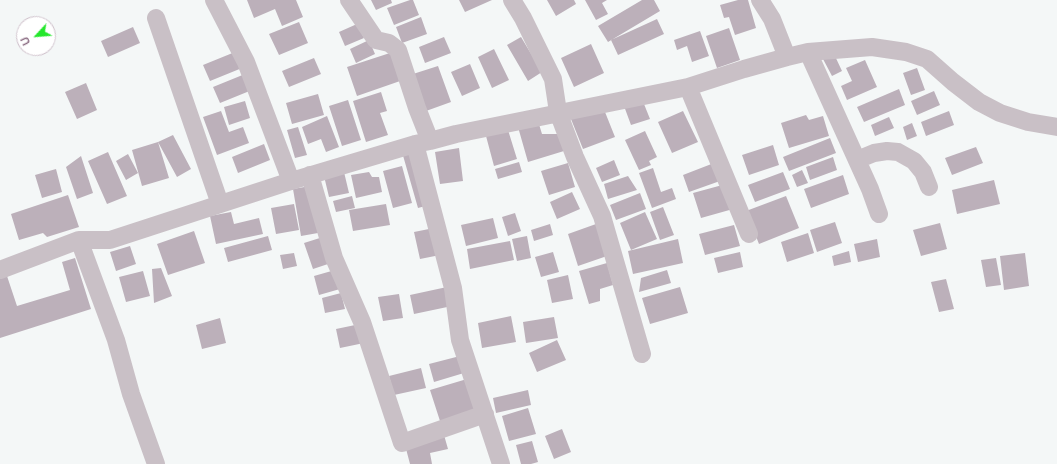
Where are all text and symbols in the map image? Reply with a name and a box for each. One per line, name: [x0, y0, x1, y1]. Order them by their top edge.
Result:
north arrow: [16, 16, 56, 56]
text: U: [17, 34, 34, 48]

